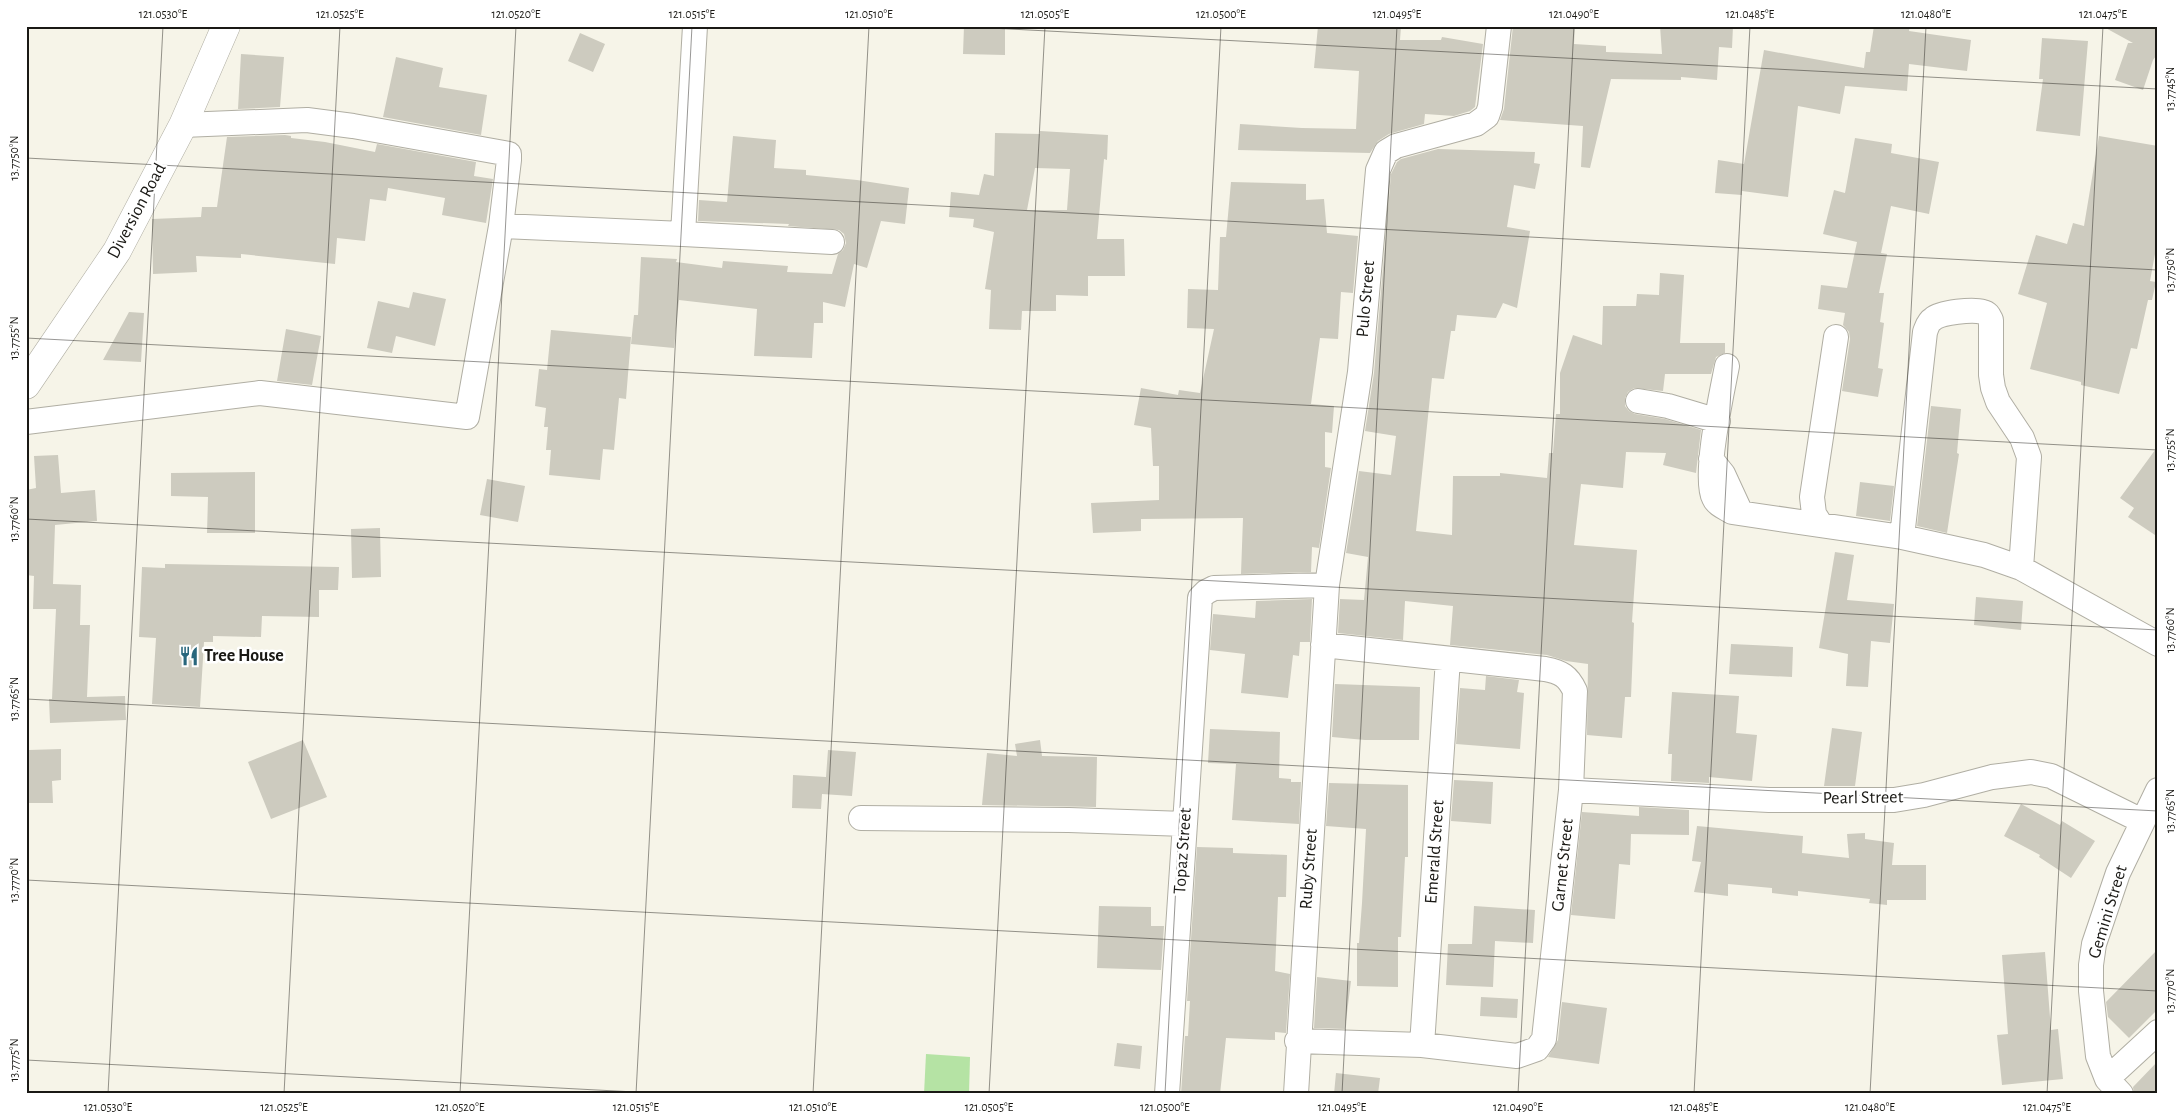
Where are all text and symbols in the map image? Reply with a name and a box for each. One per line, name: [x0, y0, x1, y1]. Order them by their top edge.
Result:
text: 121.0530°E: [139, 8, 187, 20]
text: 121.0525°E: [316, 8, 364, 20]
text: 121.0520°E: [492, 8, 541, 20]
text: 121.0515°E: [669, 8, 715, 20]
text: 121.0510°E: [845, 8, 893, 20]
text: 121.0505°E: [1021, 8, 1069, 20]
text: 121.0500°E: [1196, 8, 1246, 20]
text: 121.0495°E: [1373, 8, 1421, 20]
text: 121.0490°E: [1549, 8, 1599, 20]
text: 121.0485°E: [1726, 8, 1775, 20]
text: 121.0480°E: [1901, 8, 1951, 20]
text: 121.0475°E: [2079, 8, 2127, 20]
text: 13.7745°N: [2164, 67, 2176, 111]
text: 13.7750°N: [8, 136, 20, 180]
street label: Diversion Road: [104, 160, 170, 262]
text: 13.7750°N: [2164, 248, 2176, 292]
street label: Pulo Street: [1354, 260, 1378, 338]
text: 13.7755°N: [8, 316, 20, 360]
text: 13.7755°N: [2164, 428, 2176, 472]
text: 13.7760°N: [8, 496, 20, 542]
text: 13.7760°N: [2164, 607, 2176, 653]
restaurant icon: Tree House: [178, 645, 200, 667]
place label: Tree House: [204, 647, 284, 665]
text: 13.7765°N: [8, 677, 20, 721]
street label: Pearl Street: [1823, 788, 1904, 808]
text: 13.7765°N: [2164, 789, 2176, 833]
street label: Emerald Street: [1422, 799, 1448, 905]
street label: Topaz Street: [1171, 807, 1195, 895]
street label: Garnet Street: [1549, 817, 1577, 912]
street label: Ruby Street: [1297, 828, 1321, 910]
text: 13.7770°N: [8, 858, 20, 902]
street label: Gemini Street: [2085, 863, 2131, 961]
text: 13.7770°N: [2164, 969, 2176, 1013]
text: 13.7775°N: [8, 1038, 20, 1082]
text: 121.0530°E: [84, 1101, 132, 1113]
text: 121.0525°E: [260, 1101, 308, 1113]
text: 121.0520°E: [436, 1101, 485, 1113]
text: 121.0515°E: [613, 1101, 659, 1113]
text: 121.0510°E: [789, 1101, 837, 1113]
text: 121.0505°E: [965, 1101, 1013, 1113]
text: 121.0500°E: [1140, 1101, 1190, 1113]
text: 121.0495°E: [1318, 1101, 1366, 1113]
text: 121.0490°E: [1493, 1101, 1543, 1113]
text: 121.0485°E: [1670, 1101, 1719, 1113]
text: 121.0480°E: [1845, 1101, 1895, 1113]
text: 121.0475°E: [2023, 1101, 2071, 1113]

